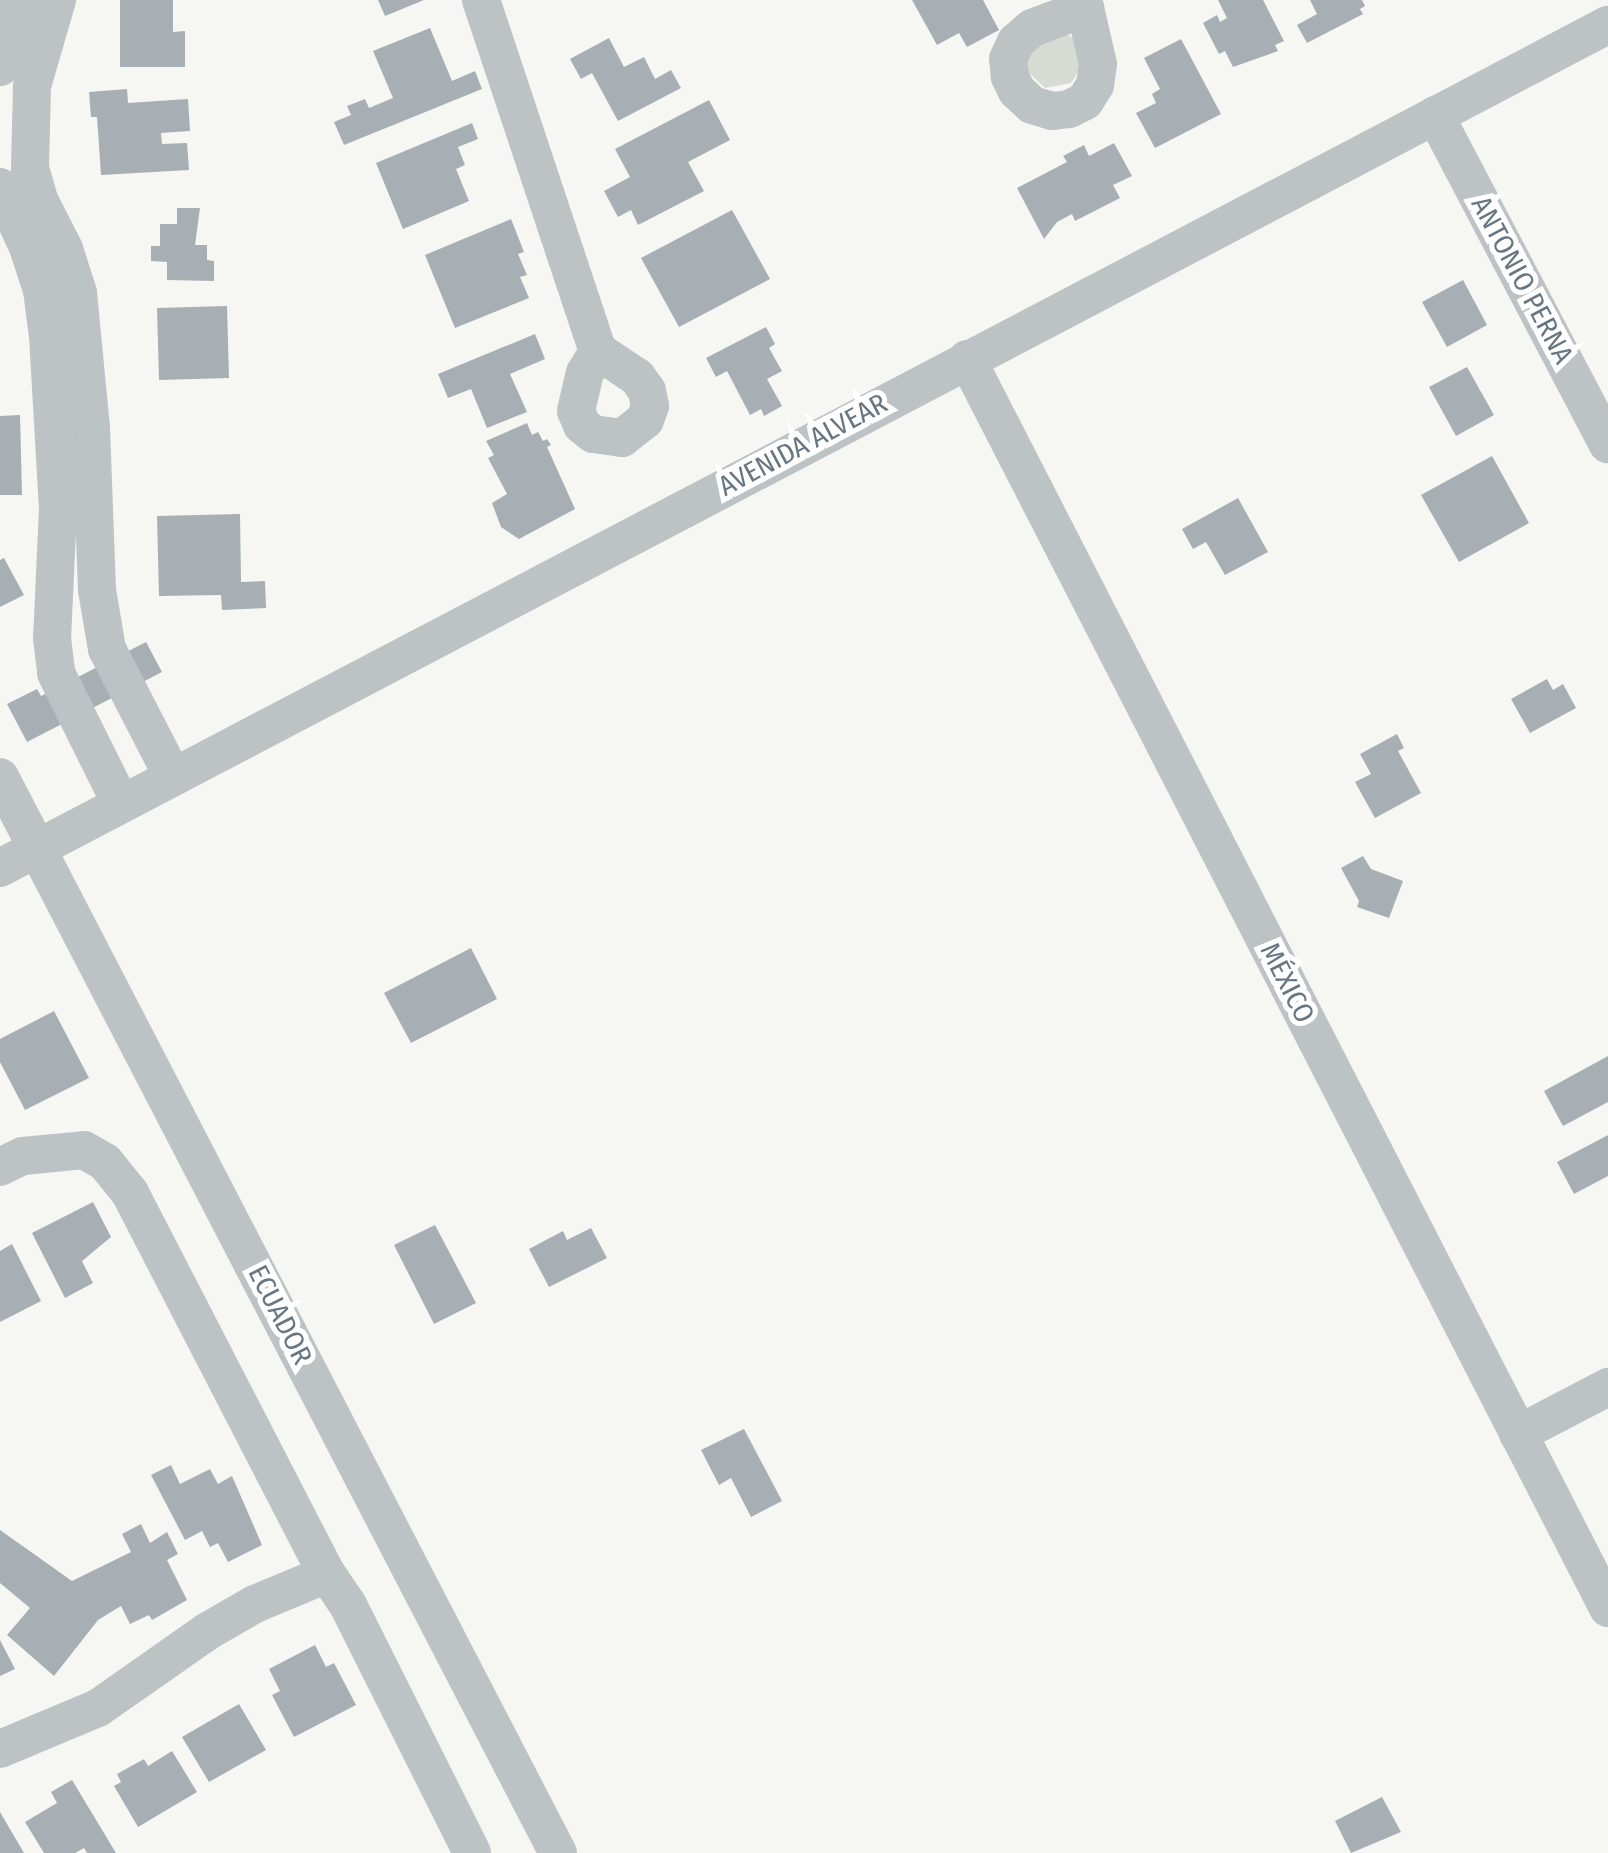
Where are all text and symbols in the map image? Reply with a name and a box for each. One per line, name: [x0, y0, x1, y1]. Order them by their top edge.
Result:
street label: ANTONIO PERNA: [1464, 191, 1580, 369]
street label: AVENIDA ALVEAR: [713, 387, 893, 503]
street label: MÉXICO: [1253, 937, 1321, 1029]
street label: ECUADOR: [241, 1260, 319, 1370]

